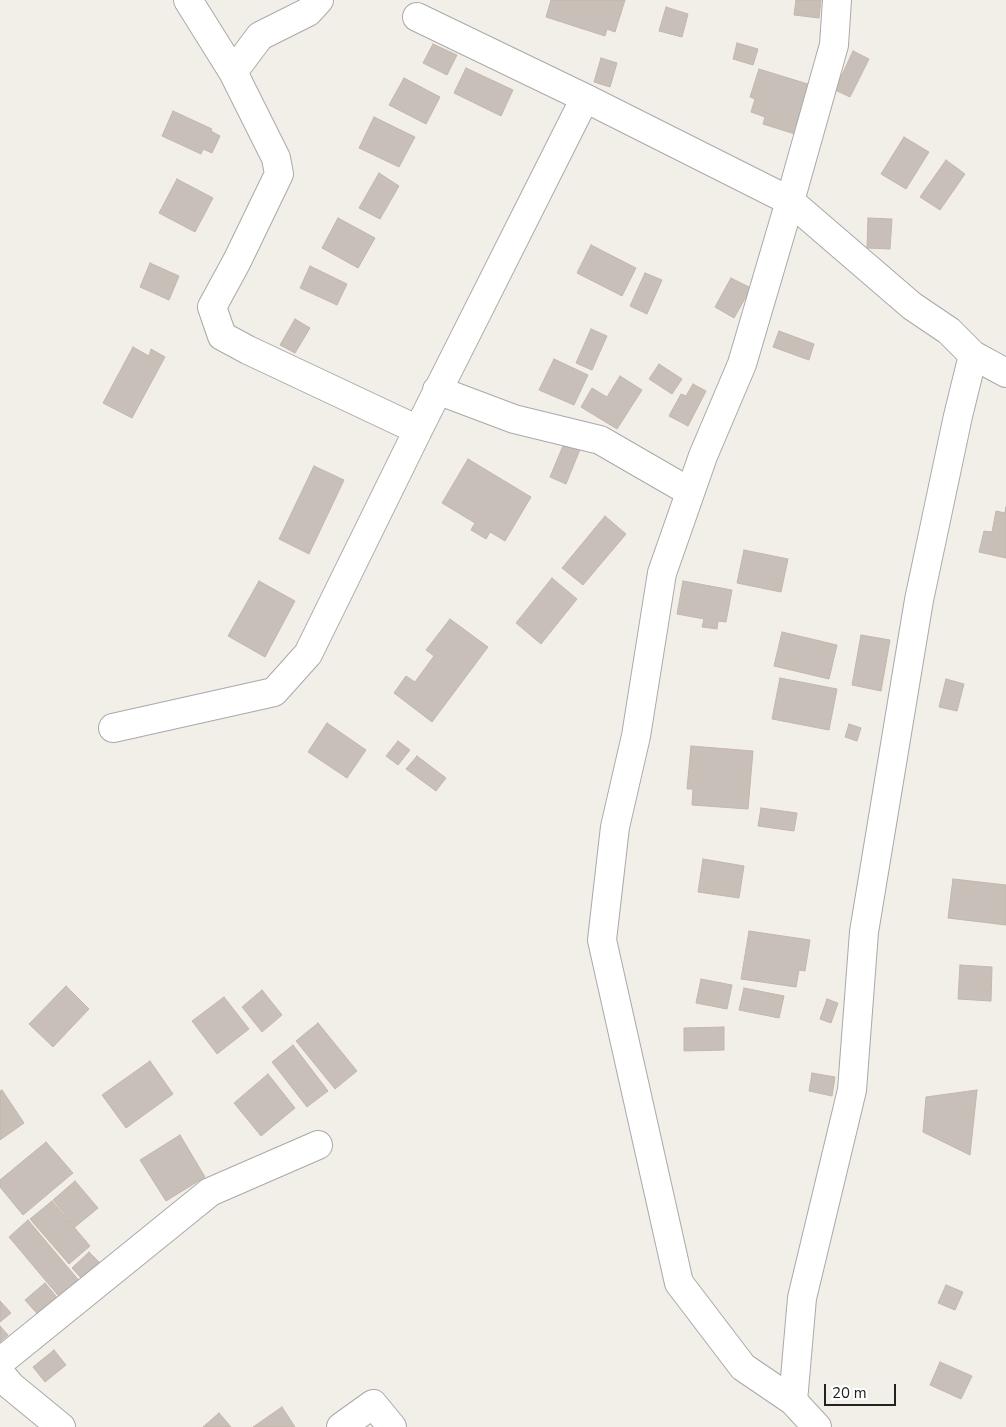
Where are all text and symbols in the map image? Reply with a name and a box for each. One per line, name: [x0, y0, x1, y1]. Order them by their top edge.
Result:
scale bar: [826, 1374, 898, 1406]
text: 20 m: [832, 1383, 867, 1403]

